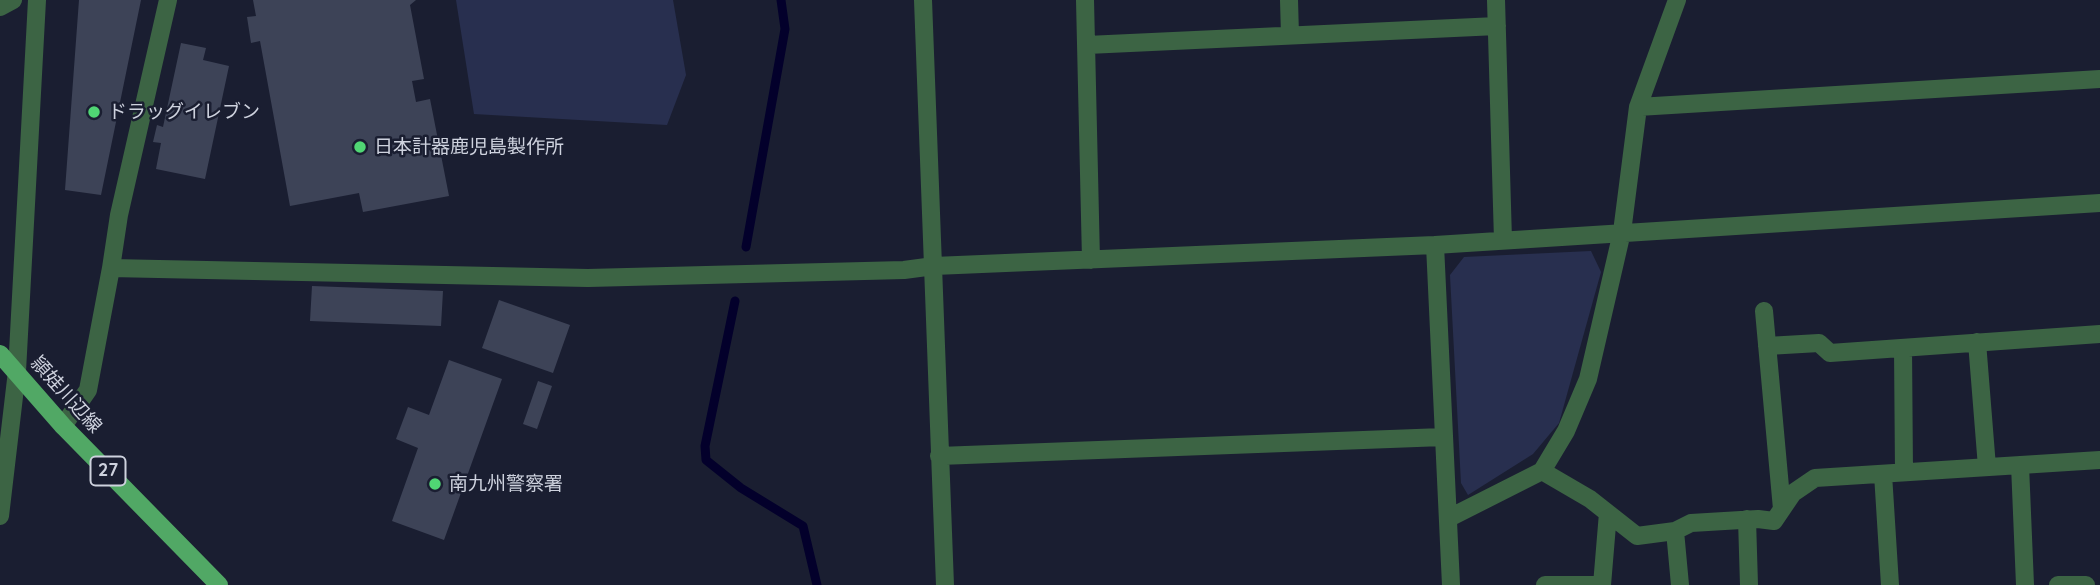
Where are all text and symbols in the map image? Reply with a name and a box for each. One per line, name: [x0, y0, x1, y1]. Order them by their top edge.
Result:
place label: ドラッグイレブン: [108, 101, 260, 123]
marker: ドラッグイレブン: [86, 104, 102, 120]
place label: 日本計器鹿児島製作所: [374, 136, 564, 158]
marker: 日本計器鹿児島製作所: [352, 139, 368, 155]
street label: 頴娃川辺線: [26, 352, 106, 438]
road number: 27: [90, 457, 126, 486]
place label: 南九州警察署: [449, 473, 563, 495]
marker: 南九州警察署: [427, 476, 443, 492]

